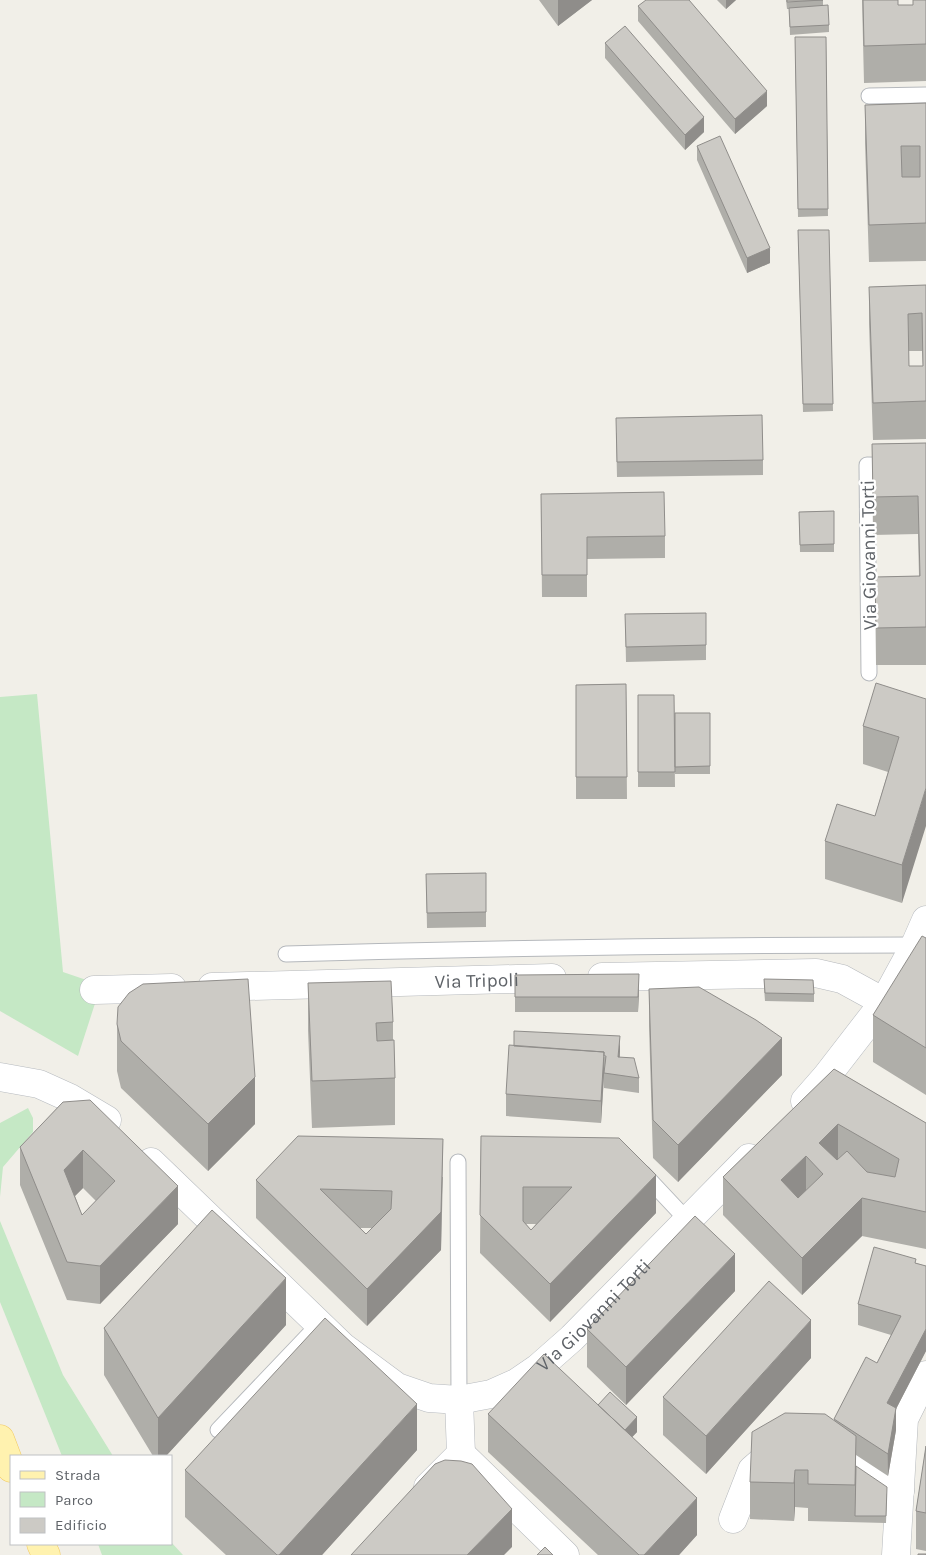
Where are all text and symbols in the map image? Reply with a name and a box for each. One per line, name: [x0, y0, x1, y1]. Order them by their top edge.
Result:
street label: Via Giovanni Torti: [857, 479, 881, 631]
street label: Via Tripoli: [434, 969, 519, 993]
street label: Via Giovanni Torti: [532, 1255, 656, 1376]
legend: [10, 1455, 172, 1545]
text: Strada: [55, 1466, 101, 1484]
text: Parco: [55, 1491, 93, 1509]
text: Edificio: [55, 1516, 107, 1534]

